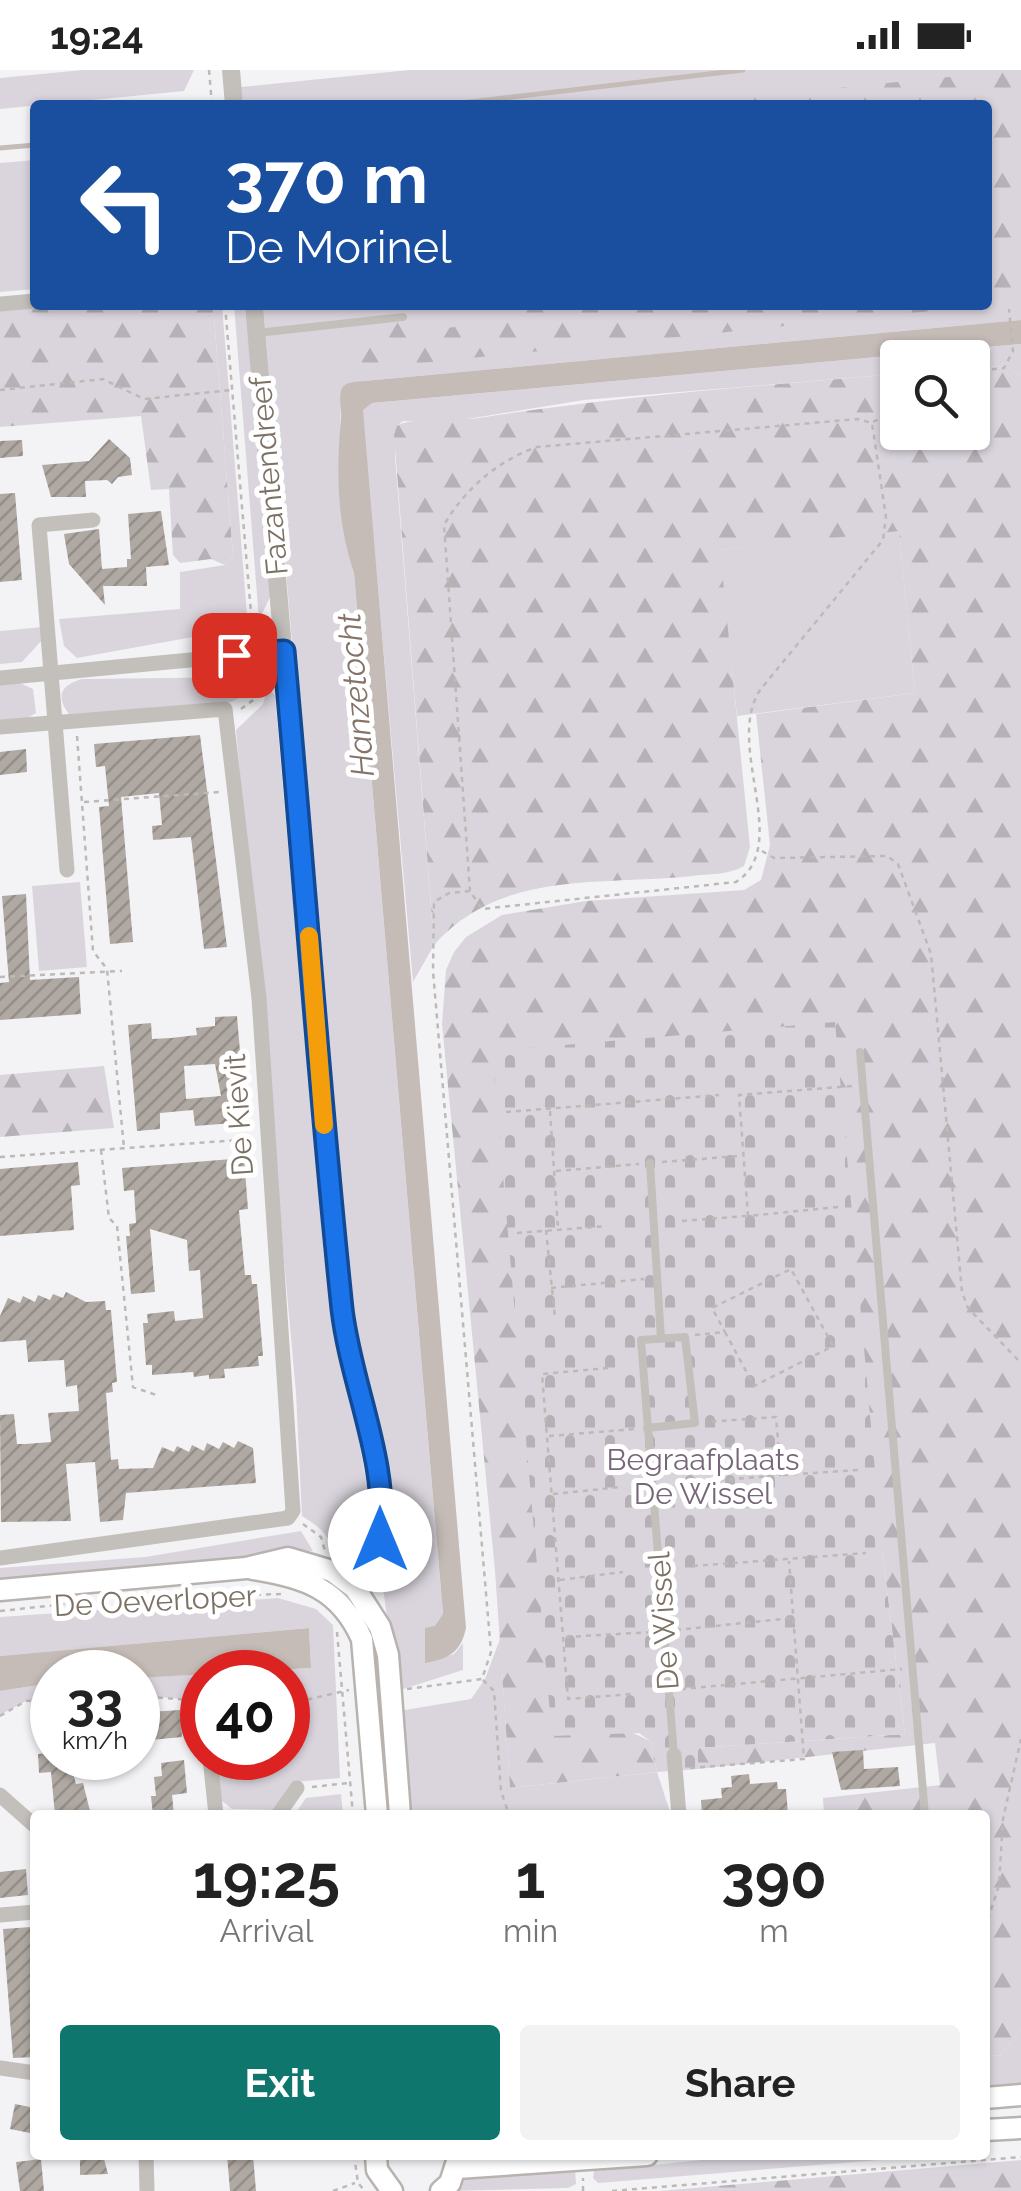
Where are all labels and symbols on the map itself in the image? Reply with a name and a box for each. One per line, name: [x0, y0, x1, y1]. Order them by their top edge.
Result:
street label: Fazantendreef: [242, 374, 295, 577]
water label: Hanzetocht: [330, 611, 381, 778]
pin: [192, 613, 277, 698]
street label: De Kievit: [217, 1053, 260, 1177]
park label: Begraafplaats De Wissel: [607, 1442, 799, 1511]
position arrow: [328, 1488, 432, 1592]
street label: De Wissel: [641, 1550, 686, 1691]
street label: De Oeverloper: [53, 1578, 258, 1623]
speed limit sign: 40: [180, 1650, 310, 1780]

